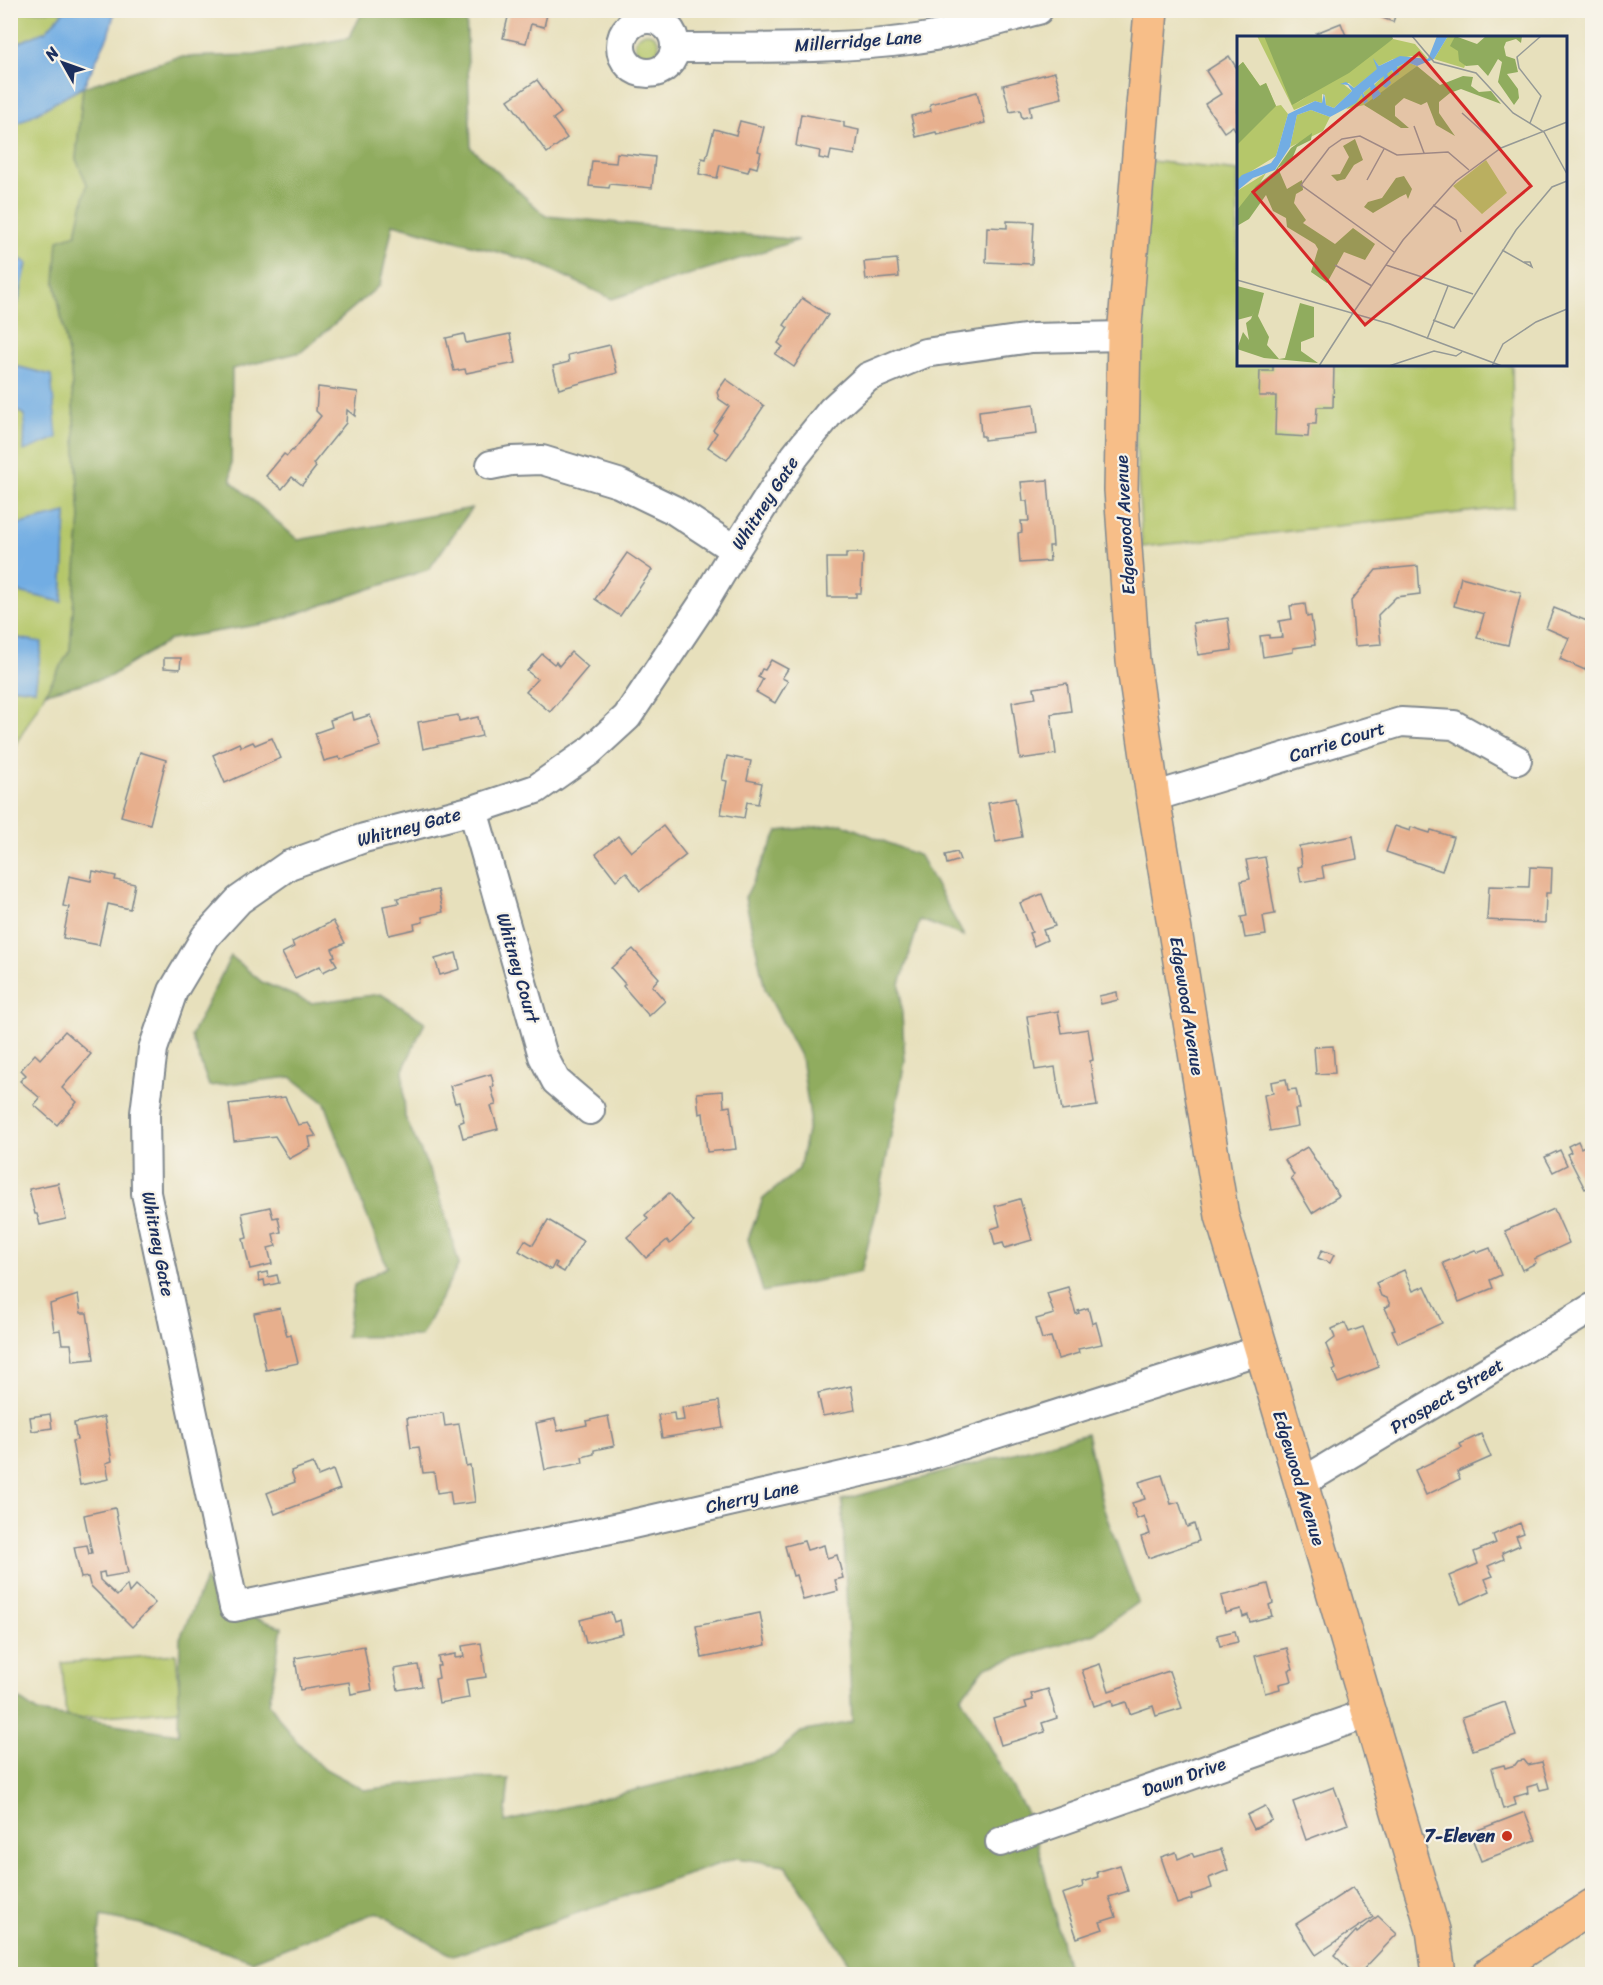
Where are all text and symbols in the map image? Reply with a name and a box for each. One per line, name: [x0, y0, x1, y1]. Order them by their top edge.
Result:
street label: Millerridge Lane: [793, 21, 923, 61]
north arrow: [33, 33, 93, 93]
inset map: [1237, 36, 1567, 366]
text: N: [37, 39, 67, 68]
street label: Whitney Gate: [723, 450, 807, 556]
street label: Edgewood Avenue: [1105, 454, 1145, 596]
street label: Carrie Court: [1285, 712, 1389, 772]
street label: Whitney Gate: [353, 798, 465, 856]
street label: Whitney Court: [487, 909, 549, 1028]
street label: Edgewood Avenue: [1160, 934, 1214, 1078]
street label: Whitney Gate: [132, 1189, 184, 1299]
street label: Prospect Street: [1384, 1349, 1510, 1443]
street label: Edgewood Avenue: [1263, 1406, 1335, 1550]
street label: Cherry Lane: [702, 1471, 802, 1523]
street label: Dawn Drive: [1138, 1748, 1231, 1806]
place label: 7-Eleven: [1425, 1820, 1495, 1852]
marker: 7-Eleven: [1500, 1829, 1514, 1843]

